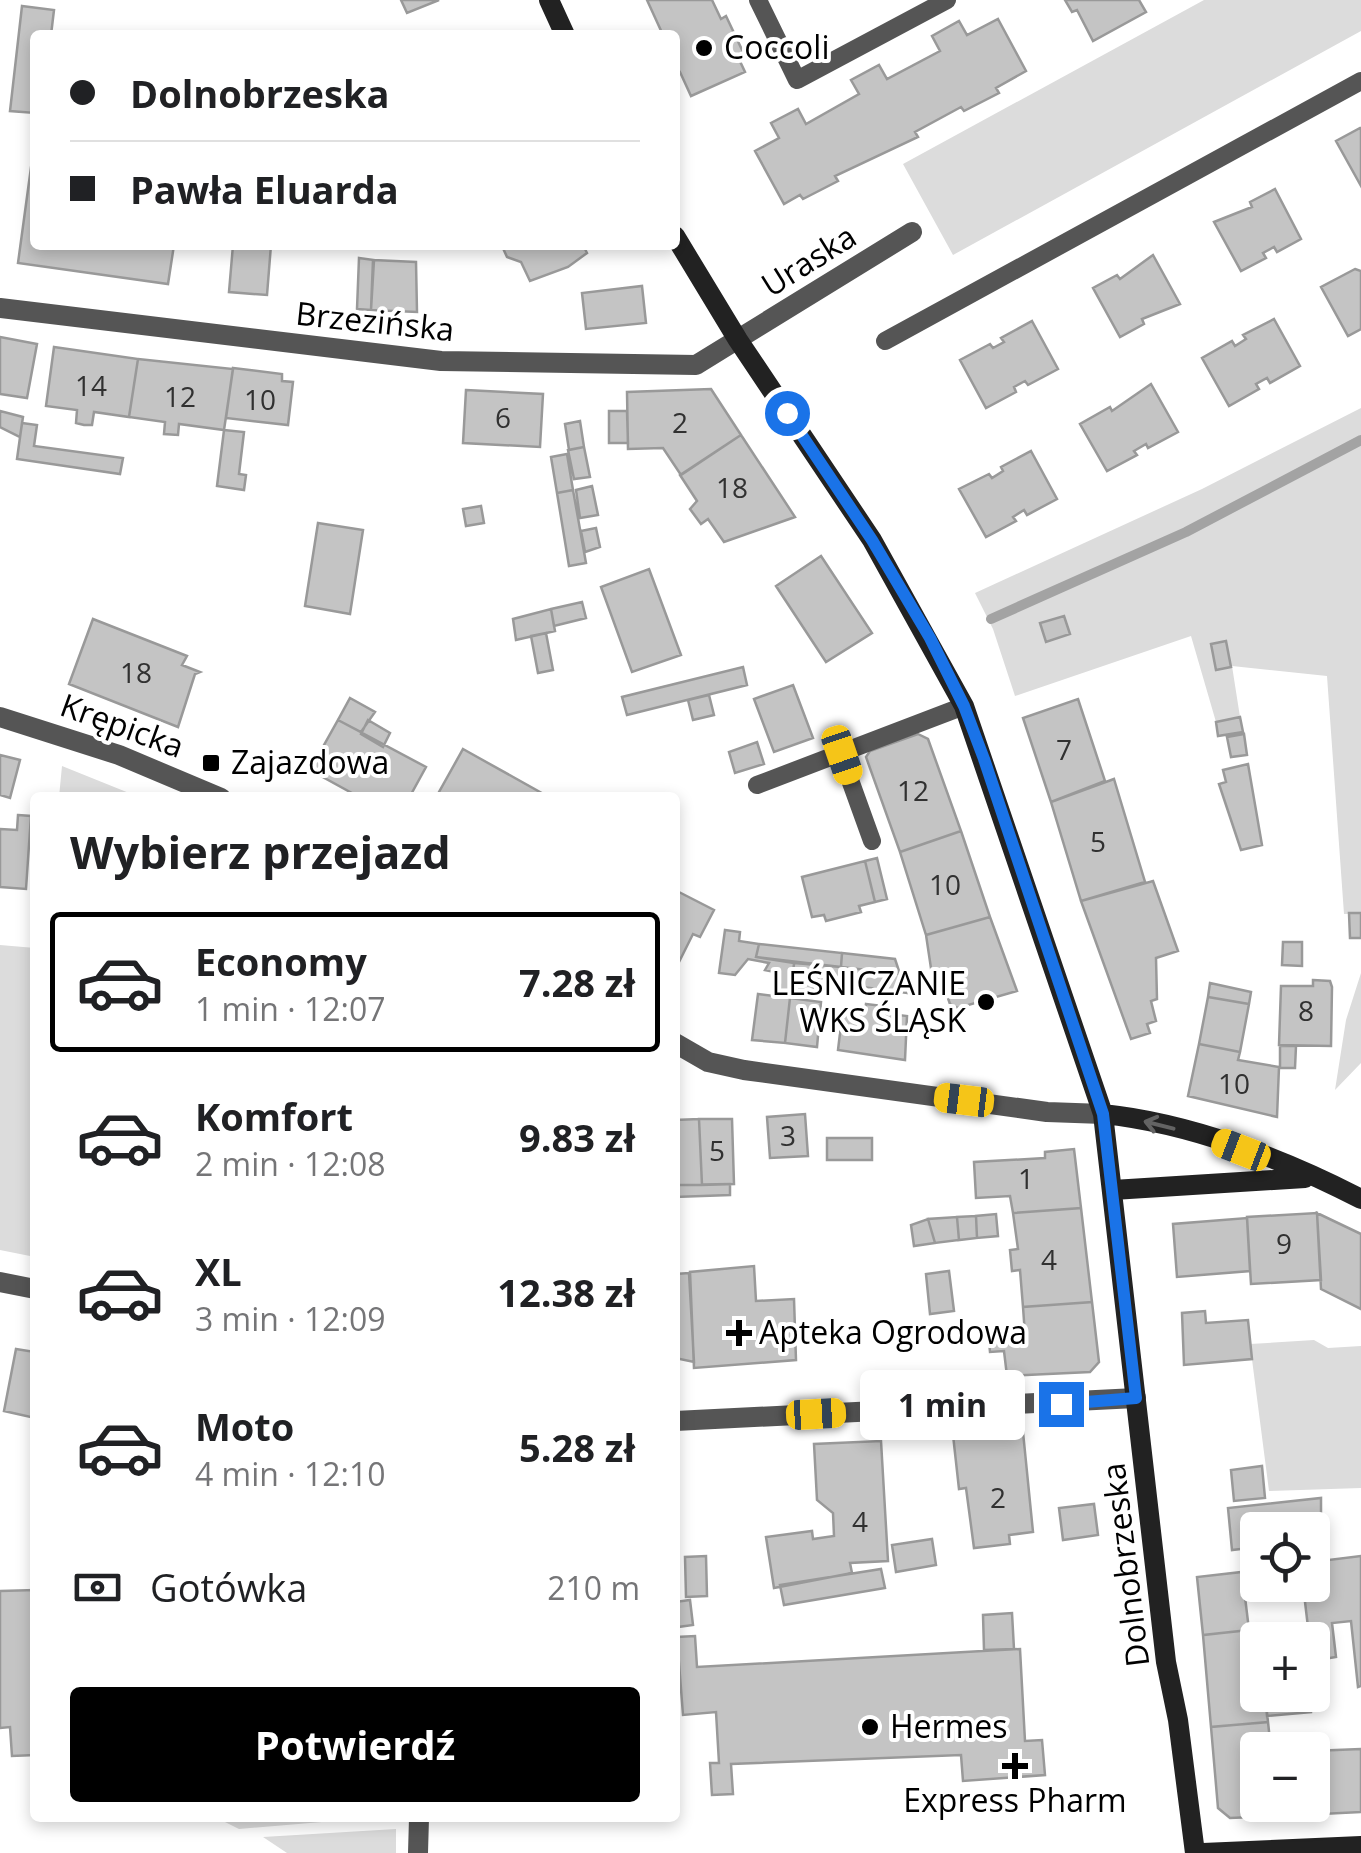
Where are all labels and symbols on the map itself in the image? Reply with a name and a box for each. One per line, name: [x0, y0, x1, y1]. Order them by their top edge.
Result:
place label: Coccoli: [724, 25, 829, 68]
marker: Coccoli: [693, 37, 715, 59]
street label: Uraska: [753, 214, 864, 306]
street label: Brzezińska: [294, 291, 457, 350]
house number: 14: [75, 366, 107, 404]
house number: 12: [164, 377, 196, 415]
house number: 10: [244, 380, 276, 418]
route start: [765, 391, 810, 436]
house number: 6: [495, 398, 511, 436]
house number: 2: [672, 403, 688, 441]
house number: 18: [716, 468, 748, 506]
house number: 18: [120, 653, 152, 691]
street label: Krępicka: [55, 682, 190, 767]
car: [818, 722, 866, 788]
house number: 7: [1056, 730, 1072, 768]
place label: Zajazdowa: [231, 740, 389, 783]
marker: Zajazdowa: [200, 752, 222, 774]
house number: 12: [897, 771, 929, 809]
house number: 5: [1090, 822, 1106, 860]
house number: 10: [929, 865, 961, 903]
place label: LEŚNICZANIE WKS ŚLĄSK: [771, 961, 966, 1041]
marker: LEŚNICZANIE WKS ŚLĄSK: [975, 991, 997, 1013]
house number: 8: [1298, 991, 1314, 1029]
house number: 10: [1218, 1064, 1250, 1102]
car: [932, 1081, 996, 1119]
one-way arrow: [1144, 1114, 1175, 1133]
house number: 3: [780, 1116, 796, 1154]
car: [1208, 1125, 1274, 1175]
house number: 5: [709, 1131, 725, 1169]
house number: 1: [1018, 1159, 1034, 1197]
house number: 9: [1276, 1224, 1292, 1262]
house number: 4: [1041, 1240, 1057, 1278]
place label: Apteka Ogrodowa: [759, 1310, 1027, 1353]
marker: Apteka Ogrodowa: [728, 1322, 750, 1344]
callout: 1 min: [861, 1369, 1026, 1439]
route end: [1039, 1382, 1084, 1427]
car: [785, 1397, 847, 1431]
street label: Dolnobrzeska: [1091, 1461, 1158, 1669]
house number: 2: [990, 1478, 1006, 1516]
house number: 4: [852, 1502, 868, 1540]
place label: Hermes: [890, 1704, 1007, 1747]
marker: Hermes: [859, 1716, 881, 1738]
marker: Express Pharm: [1004, 1755, 1026, 1777]
place label: Express Pharm: [903, 1778, 1127, 1821]

